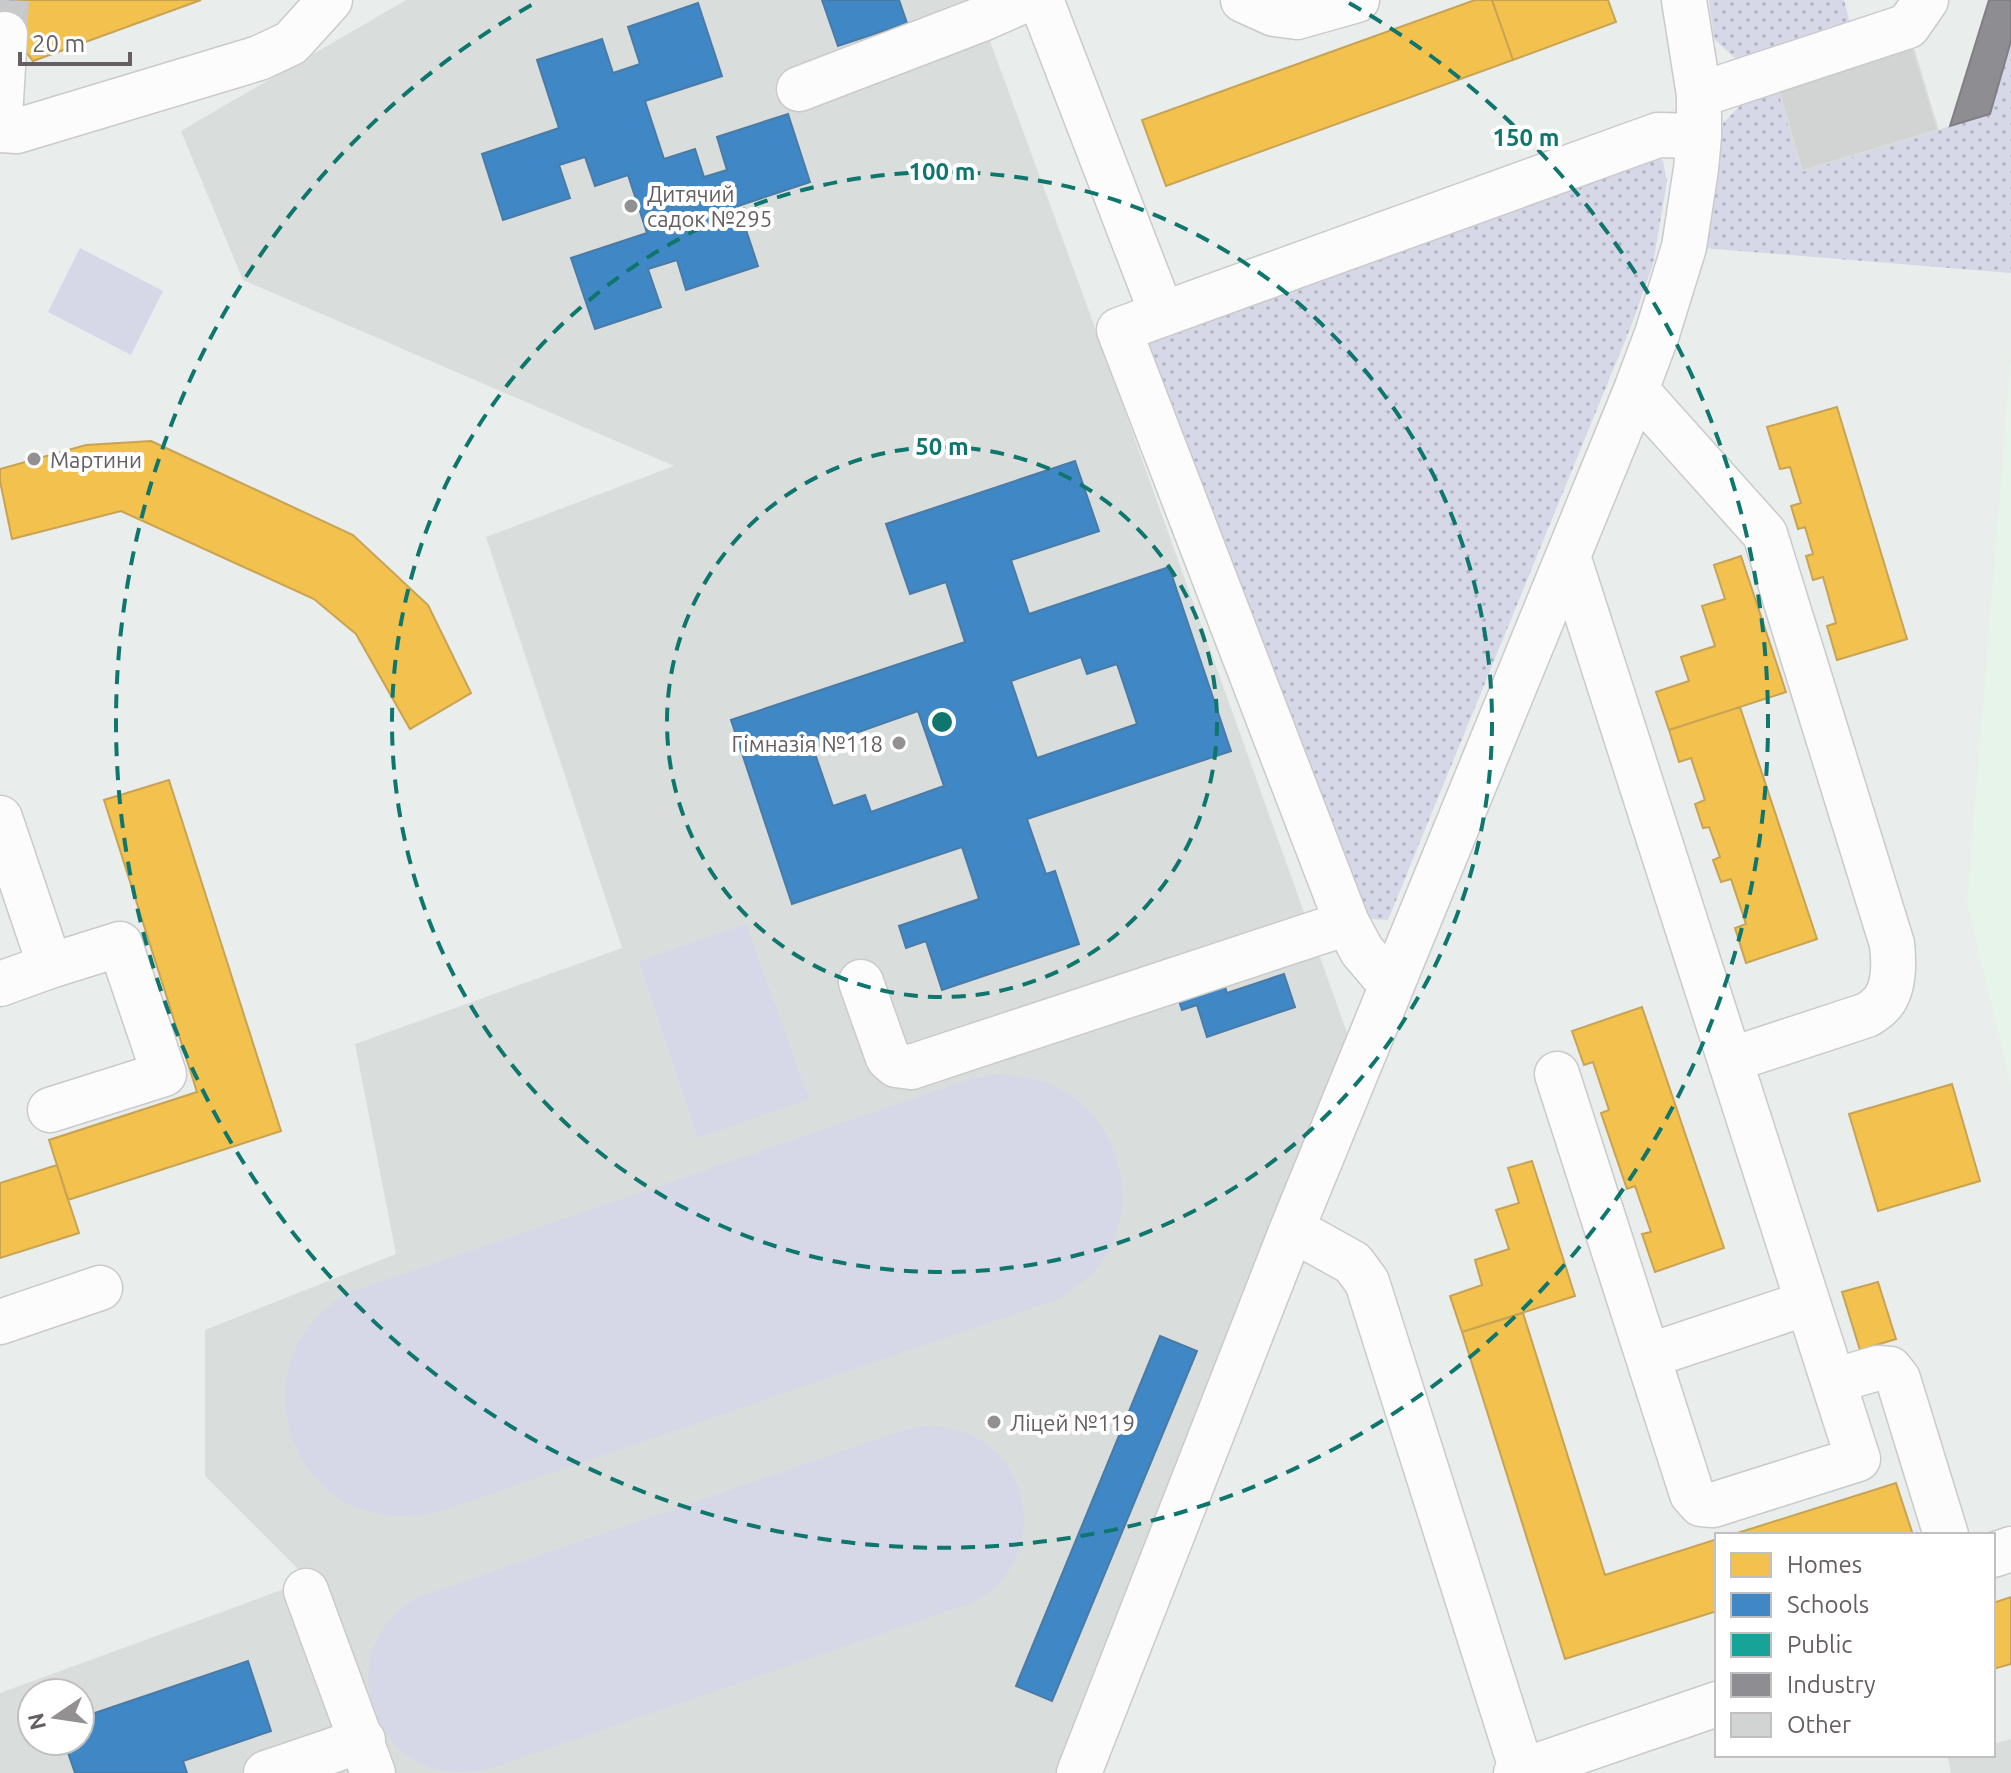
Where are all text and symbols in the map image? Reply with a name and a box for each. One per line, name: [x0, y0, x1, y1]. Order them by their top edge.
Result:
scale bar: [20, 16, 130, 66]
text: 20 m: [32, 30, 85, 57]
text: 150 m: [1493, 124, 1559, 151]
text: 100 m: [909, 158, 975, 185]
place label: Дитячий садок №295: [647, 181, 772, 231]
marker: Дитячий садок №295: [622, 197, 640, 215]
text: 50 m: [915, 433, 969, 460]
place label: Мартини: [50, 447, 142, 472]
marker: Мартини: [25, 450, 43, 468]
centre of rings: [928, 708, 956, 736]
place label: Гімназія №118: [732, 731, 883, 756]
marker: Гімназія №118: [890, 734, 908, 752]
place label: Ліцей №119: [1010, 1410, 1135, 1435]
marker: Ліцей №119: [985, 1413, 1003, 1431]
legend: [1715, 1533, 1995, 1757]
text: Homes: [1787, 1551, 1862, 1578]
text: Schools: [1787, 1591, 1869, 1618]
text: Public: [1787, 1631, 1852, 1658]
text: Industry: [1787, 1671, 1876, 1698]
north arrow: [16, 1677, 96, 1757]
text: N: [22, 1711, 50, 1732]
text: Other: [1787, 1711, 1851, 1738]

